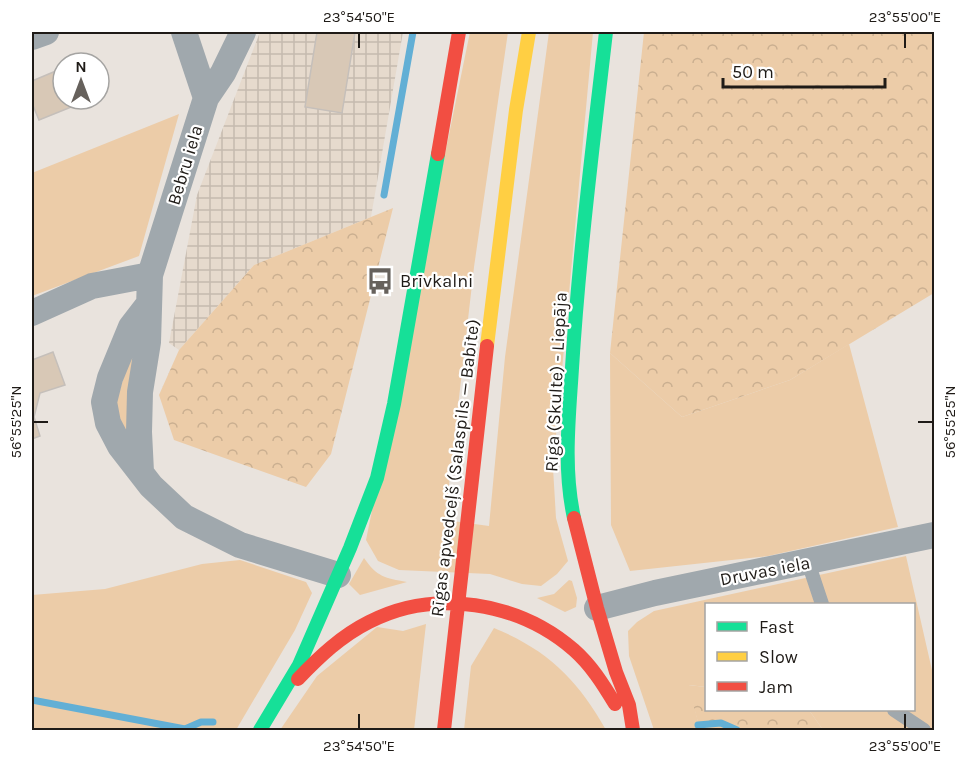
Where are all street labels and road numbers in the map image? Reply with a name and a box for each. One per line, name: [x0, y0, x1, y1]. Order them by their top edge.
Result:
street label: Bebru iela: [162, 122, 208, 208]
street label: Rīga (Skulte) - Liepāja: [540, 291, 572, 473]
street label: Rīgas apvedceļš (Salaspils — Babīte): [426, 318, 484, 618]
street label: Druvas iela: [718, 551, 812, 591]

